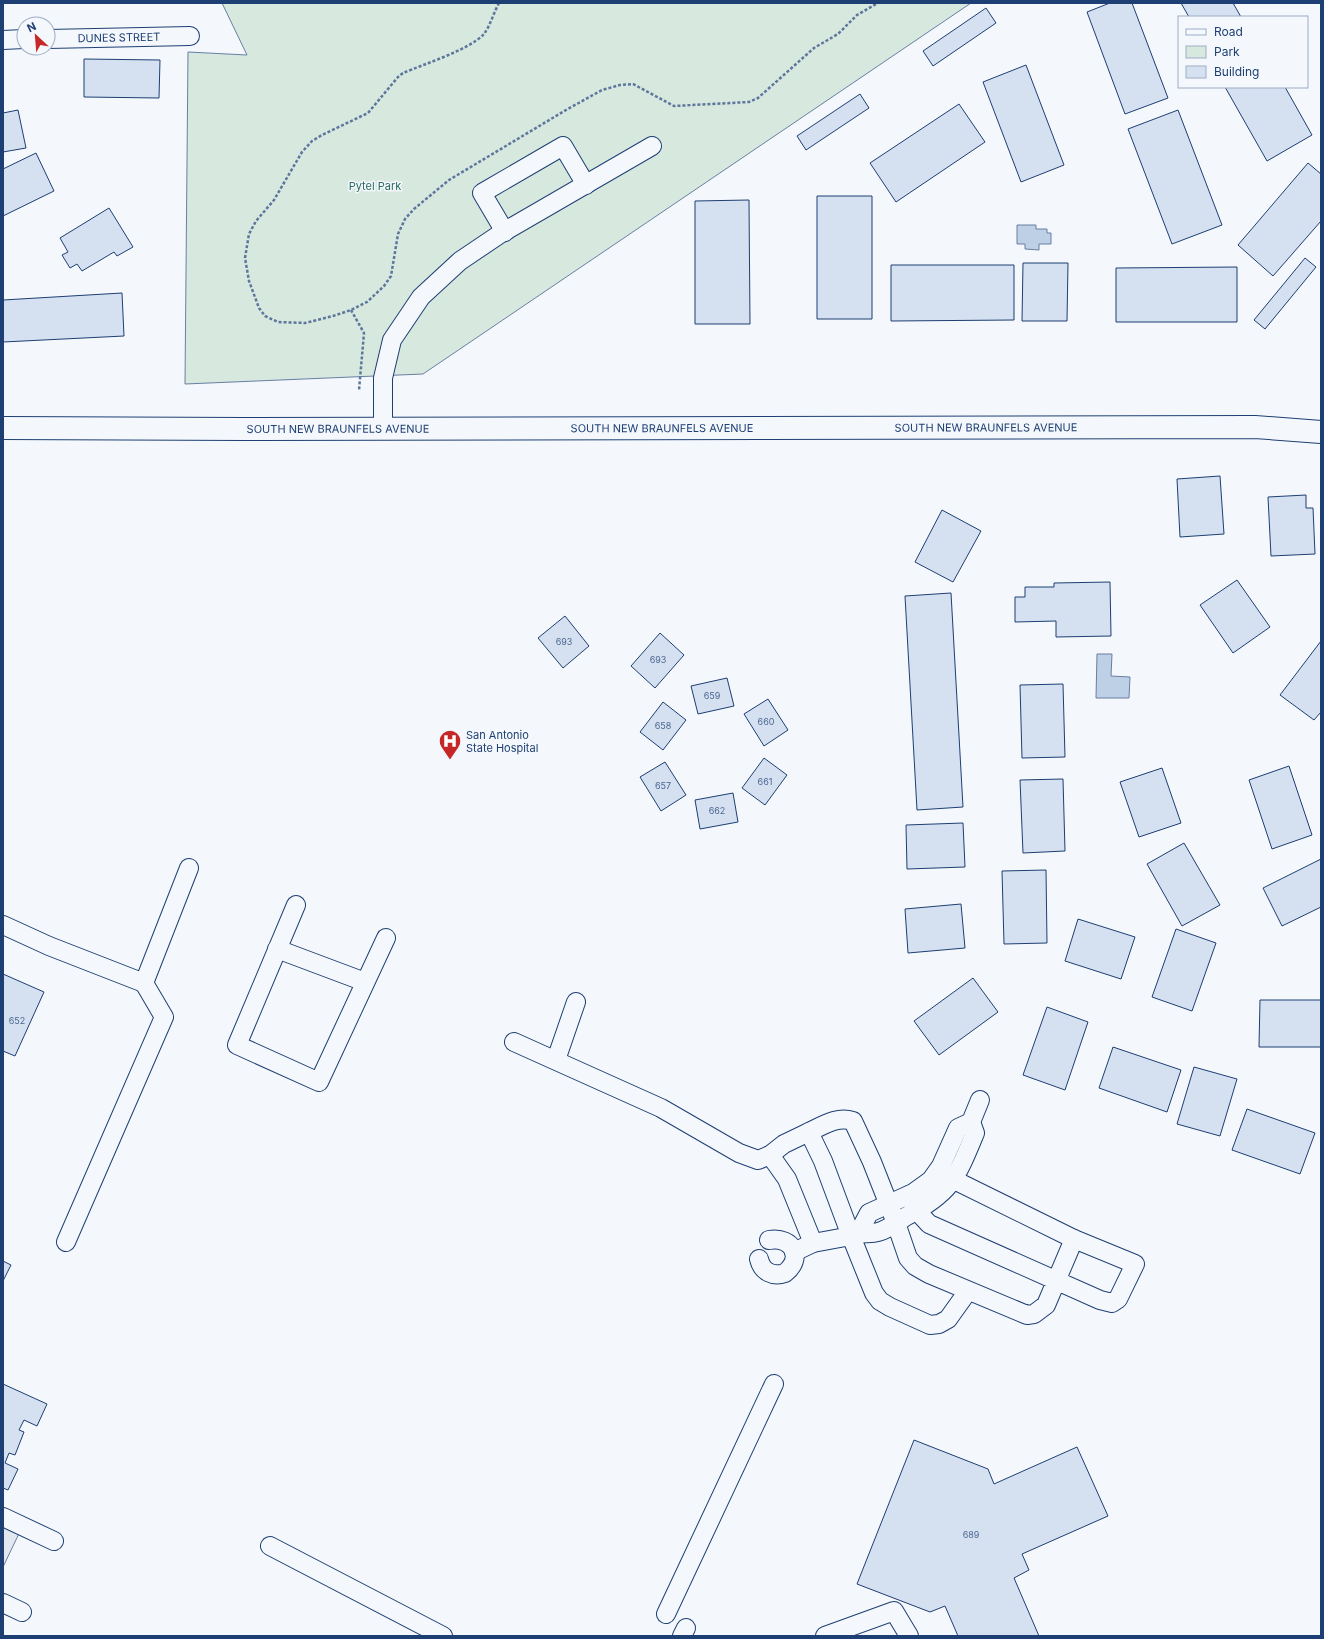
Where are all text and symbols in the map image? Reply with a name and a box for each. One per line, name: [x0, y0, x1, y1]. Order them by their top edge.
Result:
north arrow: [16, 16, 56, 56]
legend: [1178, 16, 1308, 88]
text: N: [25, 19, 38, 35]
text: Road: [1214, 24, 1243, 39]
street label: DUNES STREET: [77, 30, 161, 45]
text: Park: [1214, 44, 1240, 59]
text: Building: [1214, 64, 1259, 79]
park label: Pytel Park: [349, 179, 401, 193]
street label: SOUTH NEW BRAUNFELS AVENUE: [895, 420, 1077, 435]
street label: SOUTH NEW BRAUNFELS AVENUE: [571, 421, 753, 435]
street label: SOUTH NEW BRAUNFELS AVENUE: [247, 422, 429, 436]
house number: 693: [556, 636, 573, 647]
house number: 693: [650, 654, 667, 665]
house number: 659: [704, 690, 721, 701]
house number: 660: [758, 716, 775, 727]
house number: 658: [655, 720, 672, 731]
hospital icon: San Antonio State Hospital: [437, 728, 463, 761]
place label: San Antonio State Hospital: [466, 728, 538, 755]
house number: 661: [758, 776, 772, 787]
house number: 657: [655, 780, 671, 791]
house number: 662: [709, 805, 725, 816]
house number: 652: [9, 1015, 25, 1026]
house number: 689: [963, 1529, 980, 1540]

